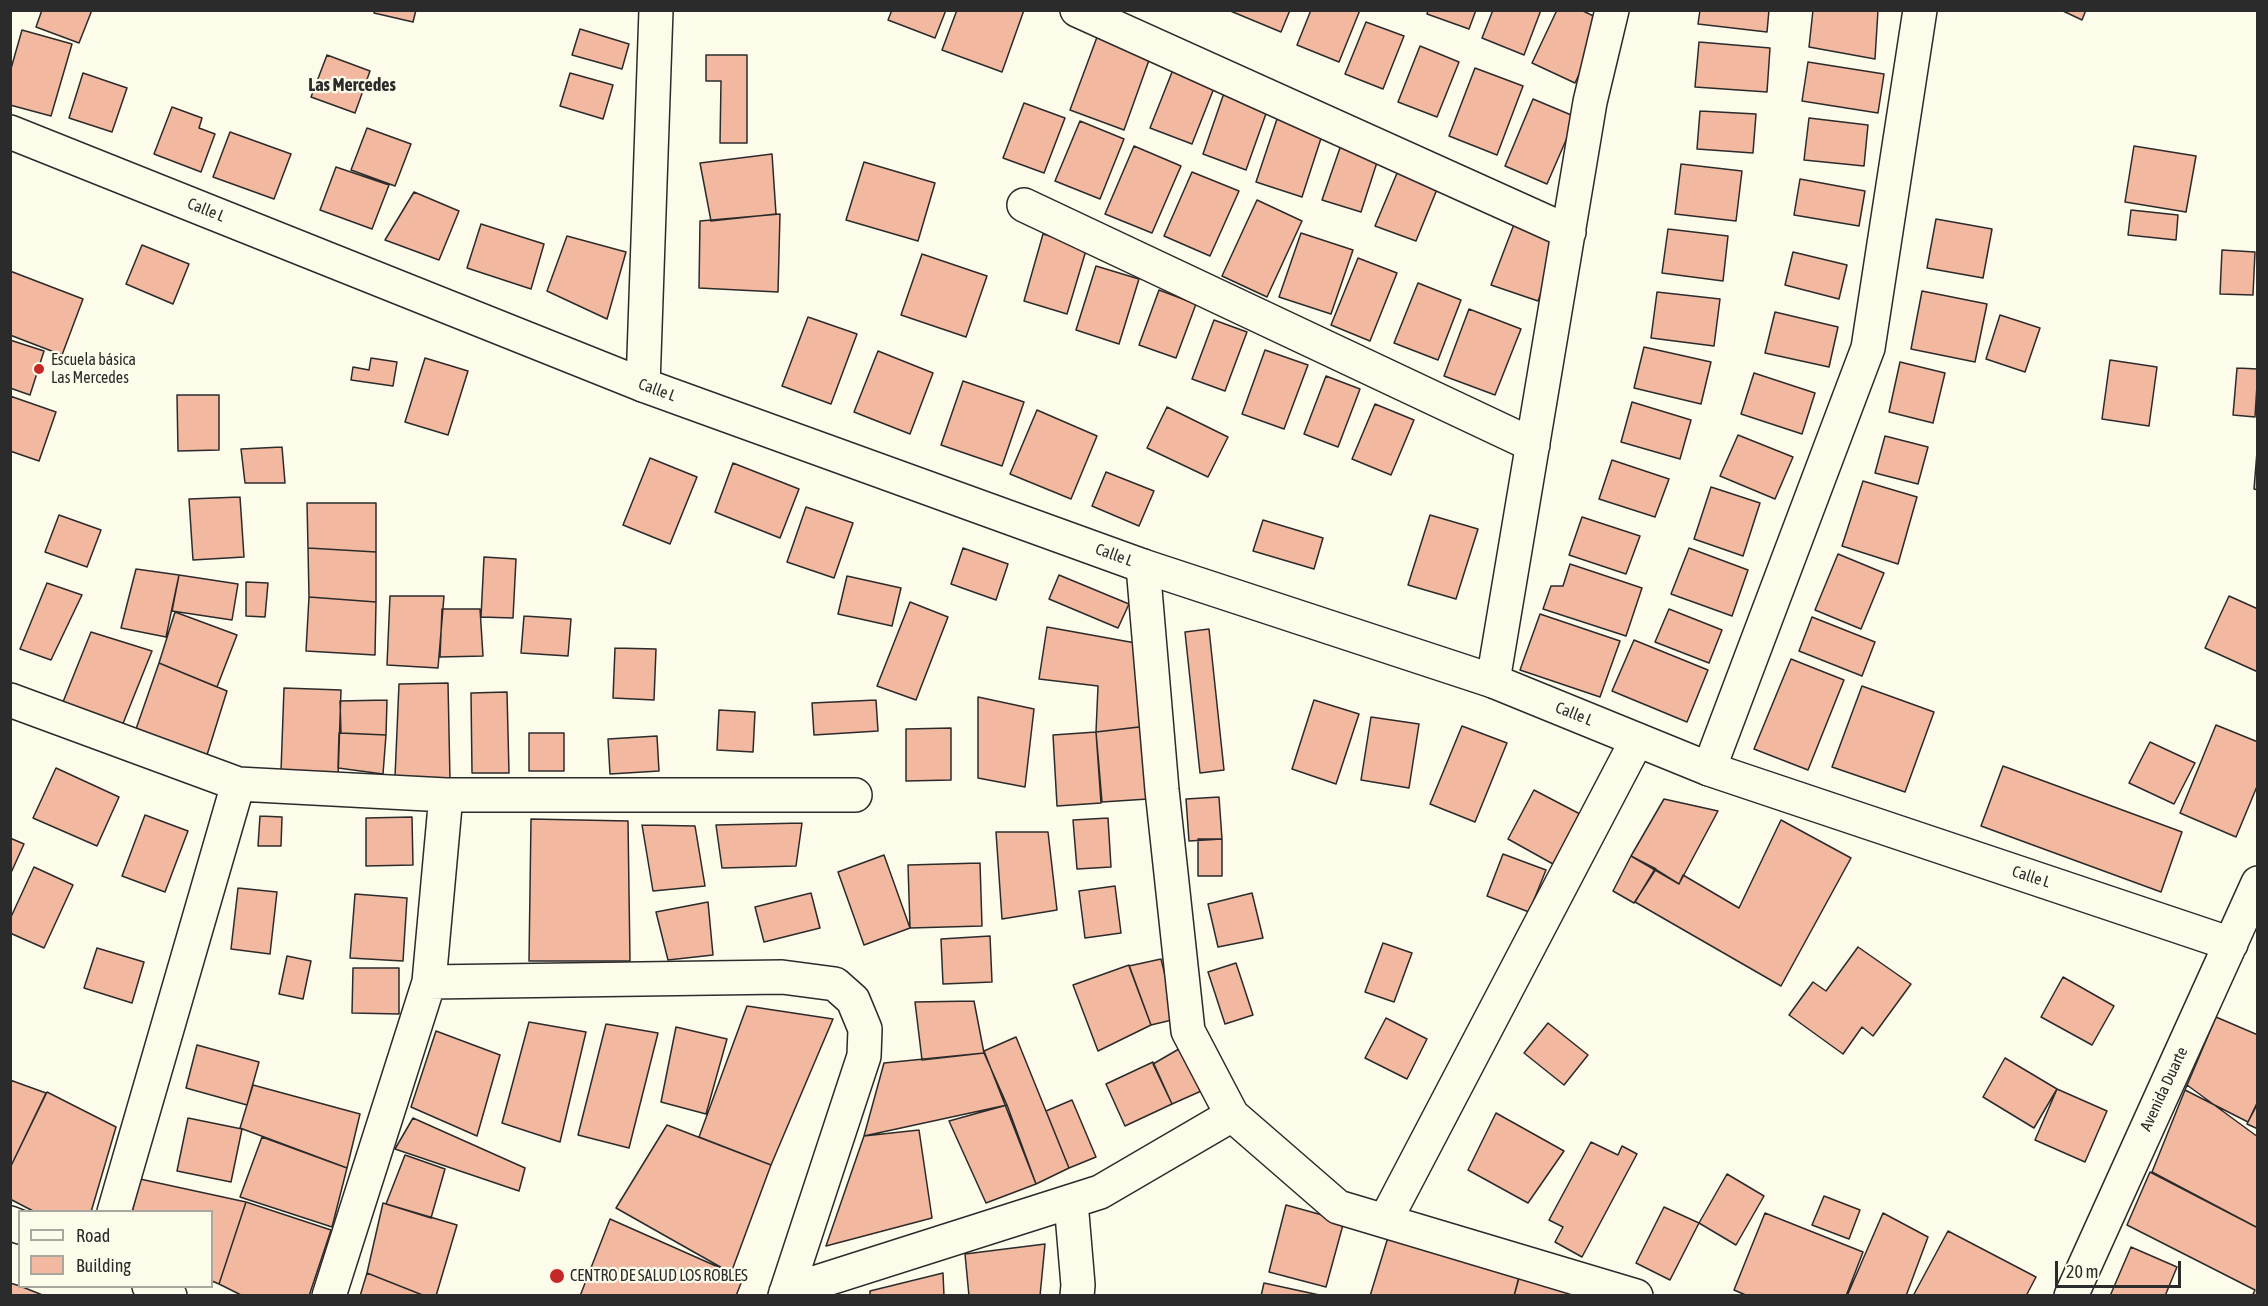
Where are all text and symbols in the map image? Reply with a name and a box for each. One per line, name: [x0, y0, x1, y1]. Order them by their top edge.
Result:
district label: Las Mercedes: [308, 74, 396, 96]
street label: Calle L: [185, 194, 227, 226]
place label: Escuela básica Las Mercedes: [51, 350, 136, 388]
marker: Escuela básica Las Mercedes: [32, 362, 46, 376]
street label: Calle L: [636, 374, 678, 406]
street label: Calle L: [1093, 539, 1135, 571]
street label: Calle L: [1553, 698, 1595, 730]
street label: Calle L: [2010, 862, 2052, 892]
street label: Avenida Duarte: [2136, 1044, 2192, 1134]
legend: [18, 1210, 213, 1288]
text: Road: [76, 1225, 110, 1246]
scale bar: [2058, 1249, 2184, 1287]
text: Building: [76, 1255, 131, 1276]
text: 20 m: [2066, 1261, 2098, 1282]
place label: CENTRO DE SALUD LOS ROBLES: [570, 1266, 748, 1286]
marker: CENTRO DE SALUD LOS ROBLES: [548, 1267, 566, 1285]

